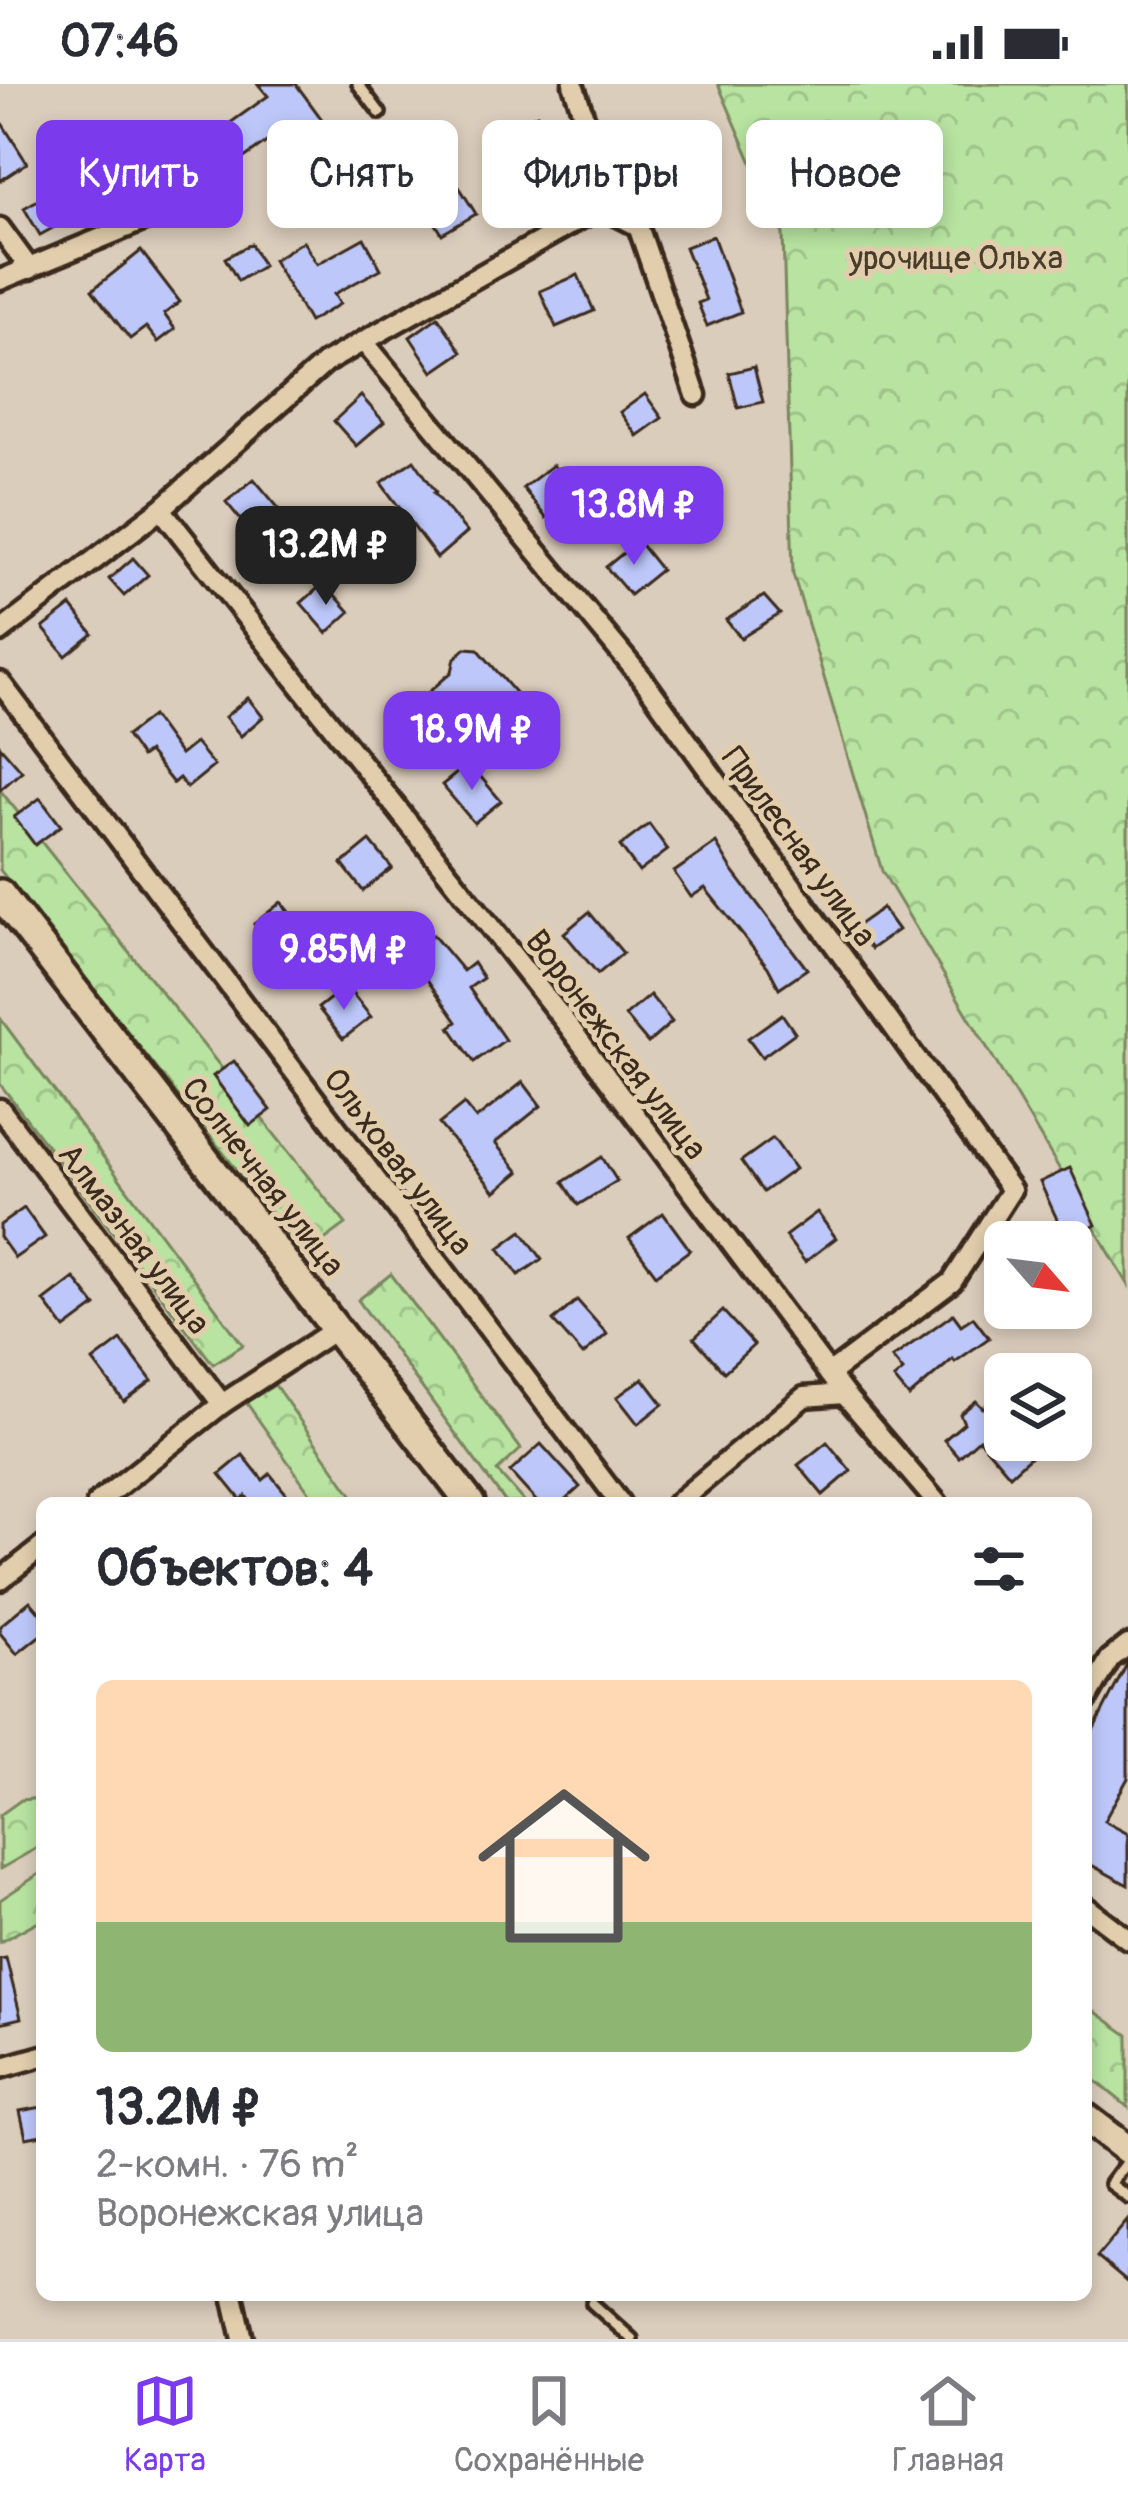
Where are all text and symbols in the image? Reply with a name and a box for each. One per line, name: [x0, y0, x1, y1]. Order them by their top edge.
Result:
text: 07:46: [60, 14, 179, 70]
chip: Купить: [36, 120, 243, 228]
chip: Снять: [267, 120, 458, 228]
chip: Фильтры: [482, 120, 722, 228]
chip: Новое: [746, 120, 943, 228]
park label: урочище Ольха: [848, 238, 1063, 279]
pin: 13.8M ₽: [523, 466, 745, 568]
text: 13.8M ₽: [571, 480, 697, 529]
pin: 13.2M ₽: [215, 506, 437, 608]
text: 13.2M ₽: [262, 520, 390, 569]
pin: 18.9M ₽: [361, 691, 583, 793]
text: 18.9M ₽: [410, 705, 534, 754]
street label: Прилесная улица: [713, 739, 885, 955]
pin: 9.85M ₽: [233, 911, 455, 1013]
street label: Воронежская улица: [516, 922, 716, 1168]
text: 9.85M ₽: [279, 925, 409, 974]
street label: Ольховая улица: [314, 1060, 482, 1264]
street label: Солнечная улица: [172, 1069, 353, 1285]
street label: Алмазная улица: [49, 1135, 219, 1342]
north arrow: [984, 1221, 1092, 1329]
map controls: [984, 1221, 1092, 1461]
button: layers: [984, 1353, 1092, 1461]
icon: filters: [966, 1536, 1032, 1602]
text: Объектов: 4: [96, 1537, 373, 1601]
icon: home: [456, 1758, 672, 1974]
text: 13.2M ₽: [96, 2076, 262, 2140]
text: 2-комн. · 76 m²: [96, 2140, 358, 2189]
text: Воронежская улица: [96, 2189, 424, 2238]
tab: Карта: [124, 2368, 206, 2481]
tab: Сохранённые: [454, 2368, 644, 2481]
tab: Главная: [892, 2368, 1004, 2481]

